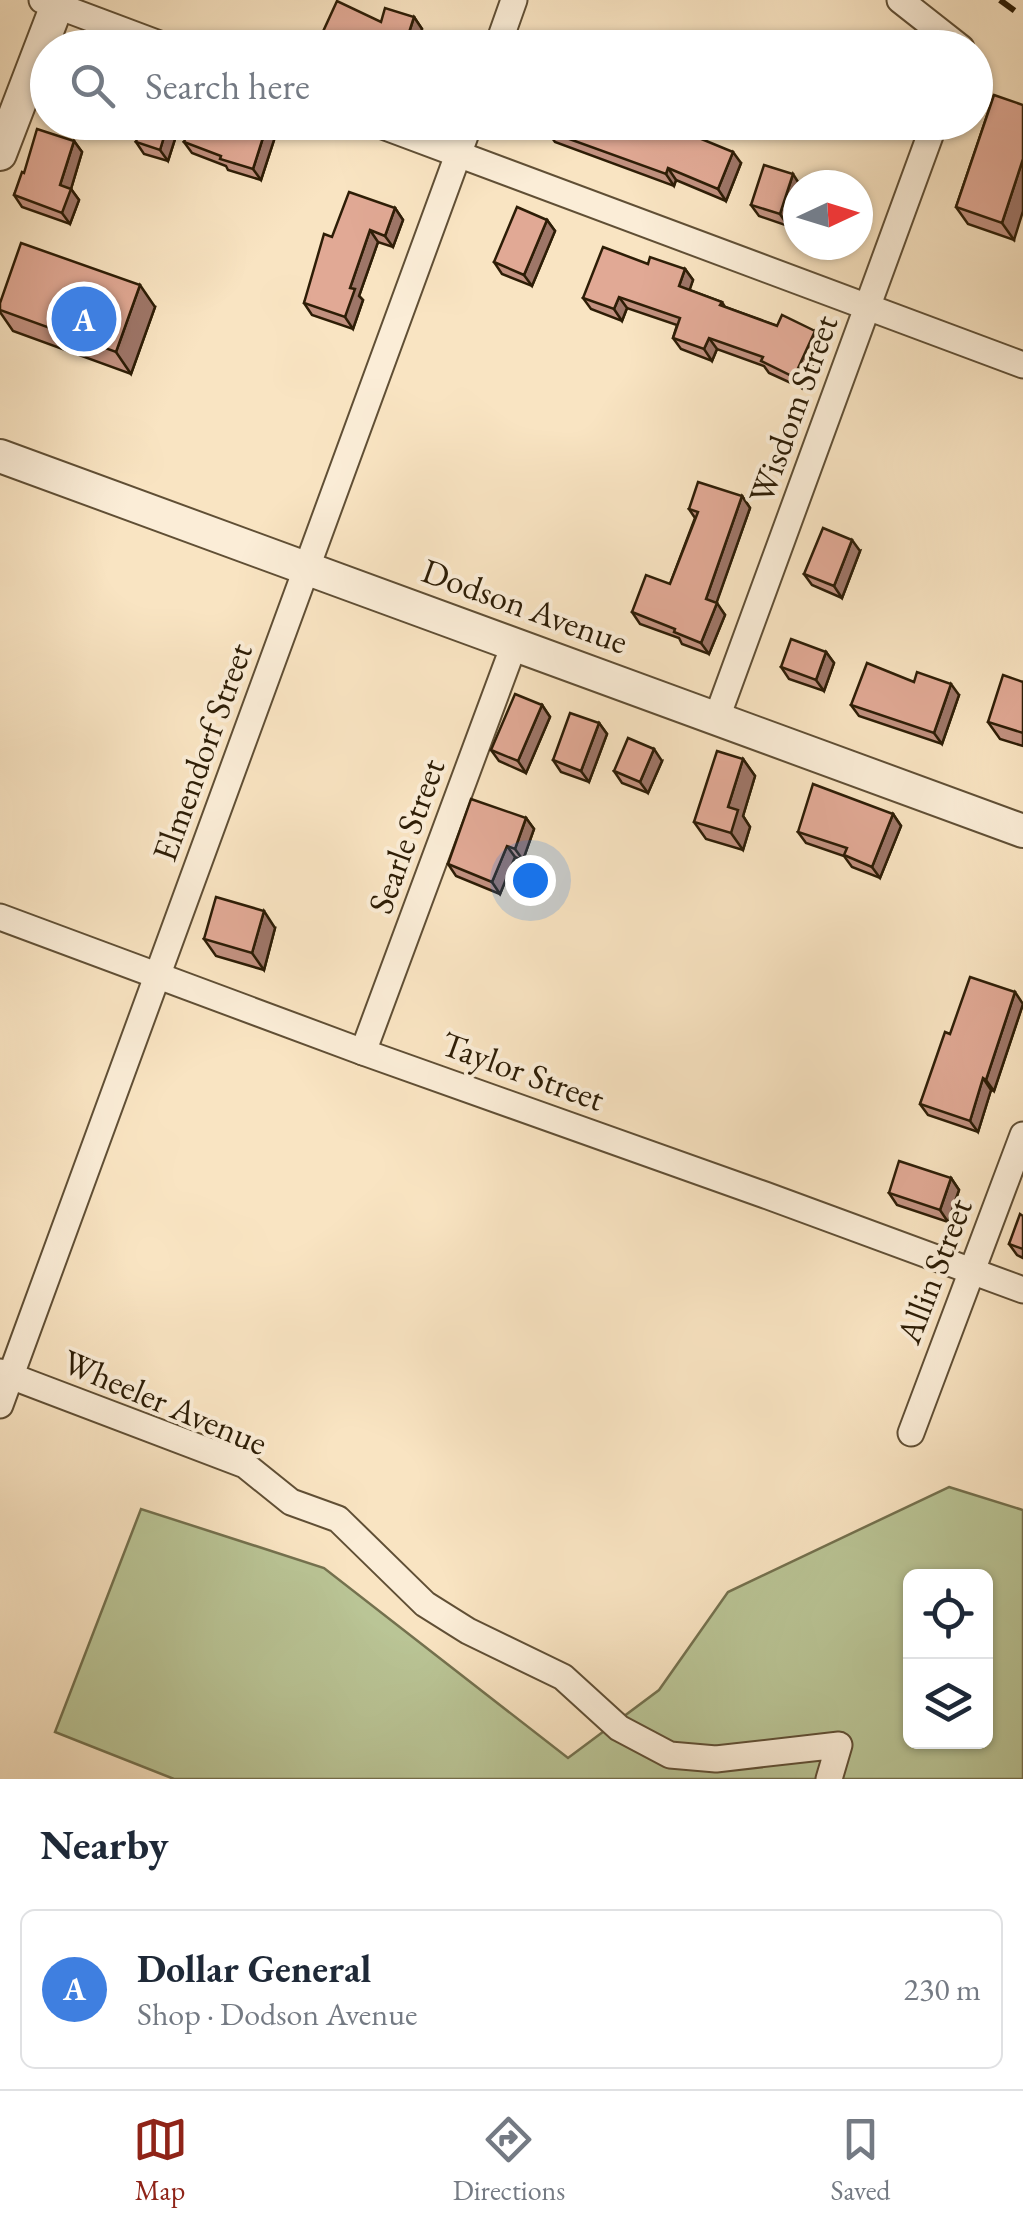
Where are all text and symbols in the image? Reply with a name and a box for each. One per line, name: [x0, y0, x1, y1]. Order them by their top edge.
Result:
search box: [30, 30, 993, 140]
icon: search: [65, 58, 120, 113]
text: Search here: [145, 61, 310, 110]
north arrow: [783, 170, 873, 260]
pin: A: [52, 282, 116, 356]
street label: Wisdom Street: [738, 308, 847, 509]
street label: Dodson Avenue: [416, 547, 634, 664]
street label: Elmendorf Street: [141, 636, 262, 867]
street label: Searle Street: [357, 752, 454, 919]
your location: [505, 855, 556, 906]
street label: Taylor Street: [436, 1020, 611, 1121]
street label: Allin Street: [885, 1192, 982, 1351]
street label: Wheeler Avenue: [56, 1338, 274, 1465]
map controls: [903, 1569, 993, 1749]
button: locate: [903, 1569, 993, 1659]
button: layers: [903, 1659, 993, 1749]
text: Nearby: [40, 1817, 169, 1872]
text: Dollar General: [137, 1944, 371, 1993]
text: A: [63, 1968, 86, 2010]
text: 230 m: [904, 1968, 981, 2010]
text: Shop · Dodson Avenue: [137, 1993, 417, 2035]
tab: Map: [133, 2112, 188, 2208]
tab: Directions: [453, 2112, 565, 2208]
tab: Saved: [830, 2112, 890, 2208]

